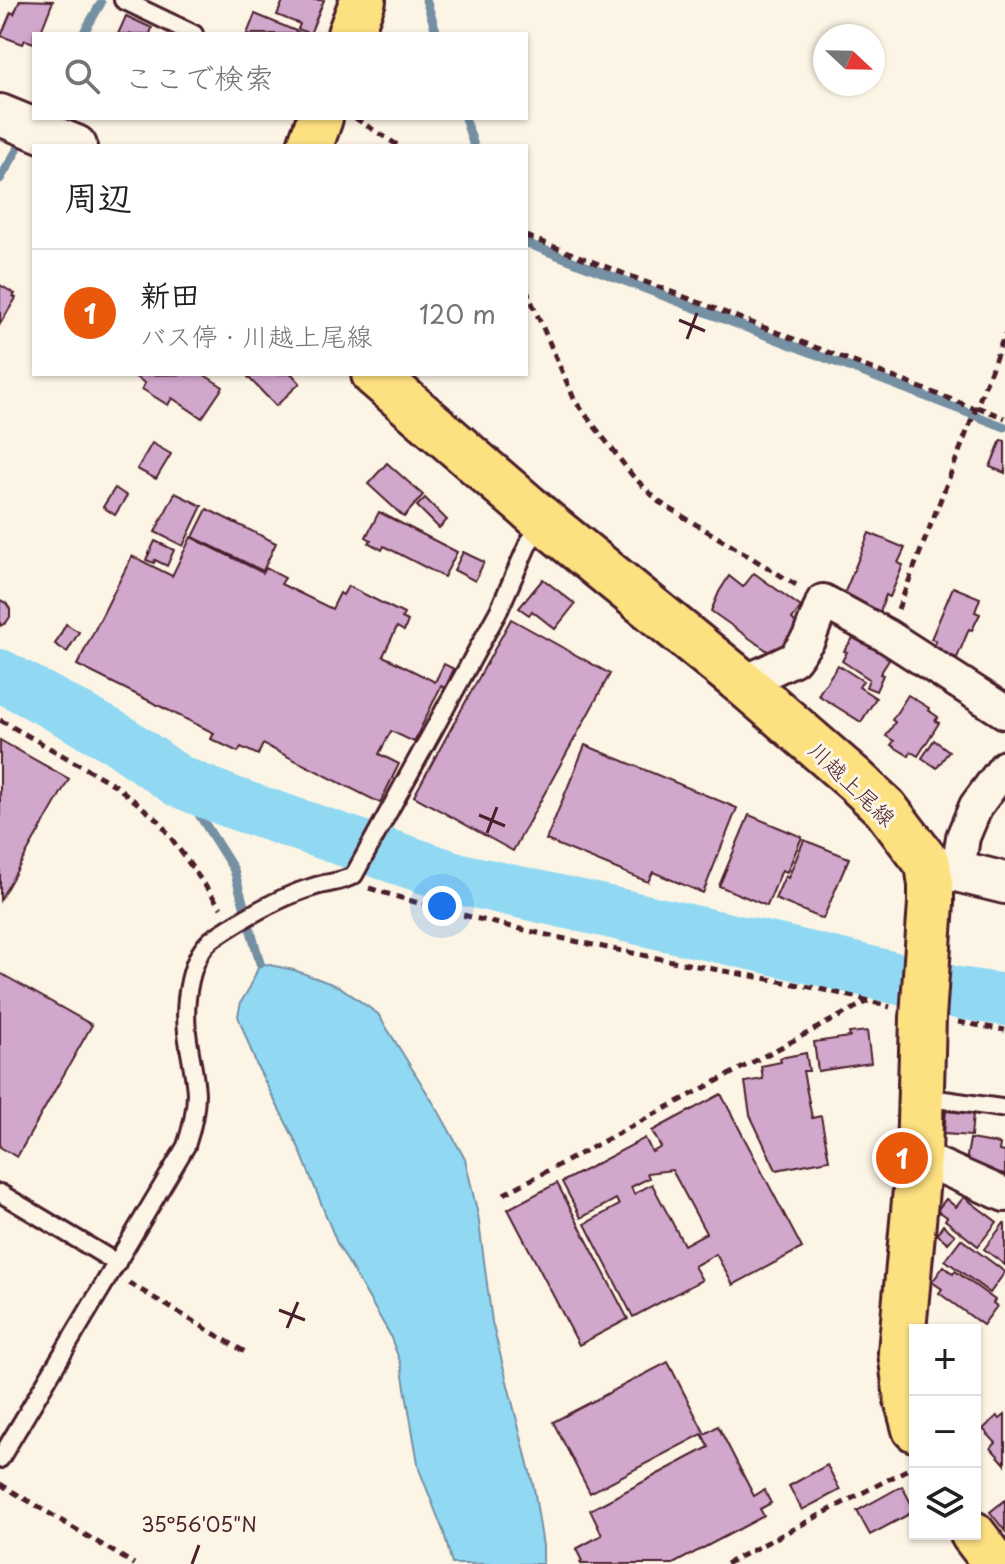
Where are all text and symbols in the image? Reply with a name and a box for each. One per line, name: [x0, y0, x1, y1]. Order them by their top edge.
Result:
north arrow: [813, 24, 885, 96]
search box: [32, 32, 528, 120]
icon: search: [60, 54, 104, 98]
text: ここで検索: [124, 54, 274, 99]
text: 周辺: [64, 170, 132, 222]
text: 新田: [140, 271, 200, 316]
text: 1: [84, 294, 96, 333]
text: 120 m: [419, 294, 496, 333]
text: バス停 · 川越上尾線: [140, 316, 372, 355]
street label: 川越上尾線: [802, 733, 904, 833]
your location: [422, 886, 462, 926]
pin: 1: [876, 1128, 928, 1188]
map controls: [909, 1324, 981, 1540]
button: +: [909, 1324, 981, 1396]
button: −: [909, 1396, 981, 1468]
button: layers: [909, 1468, 981, 1540]
text: 35°56'05"N: [141, 1509, 257, 1539]

